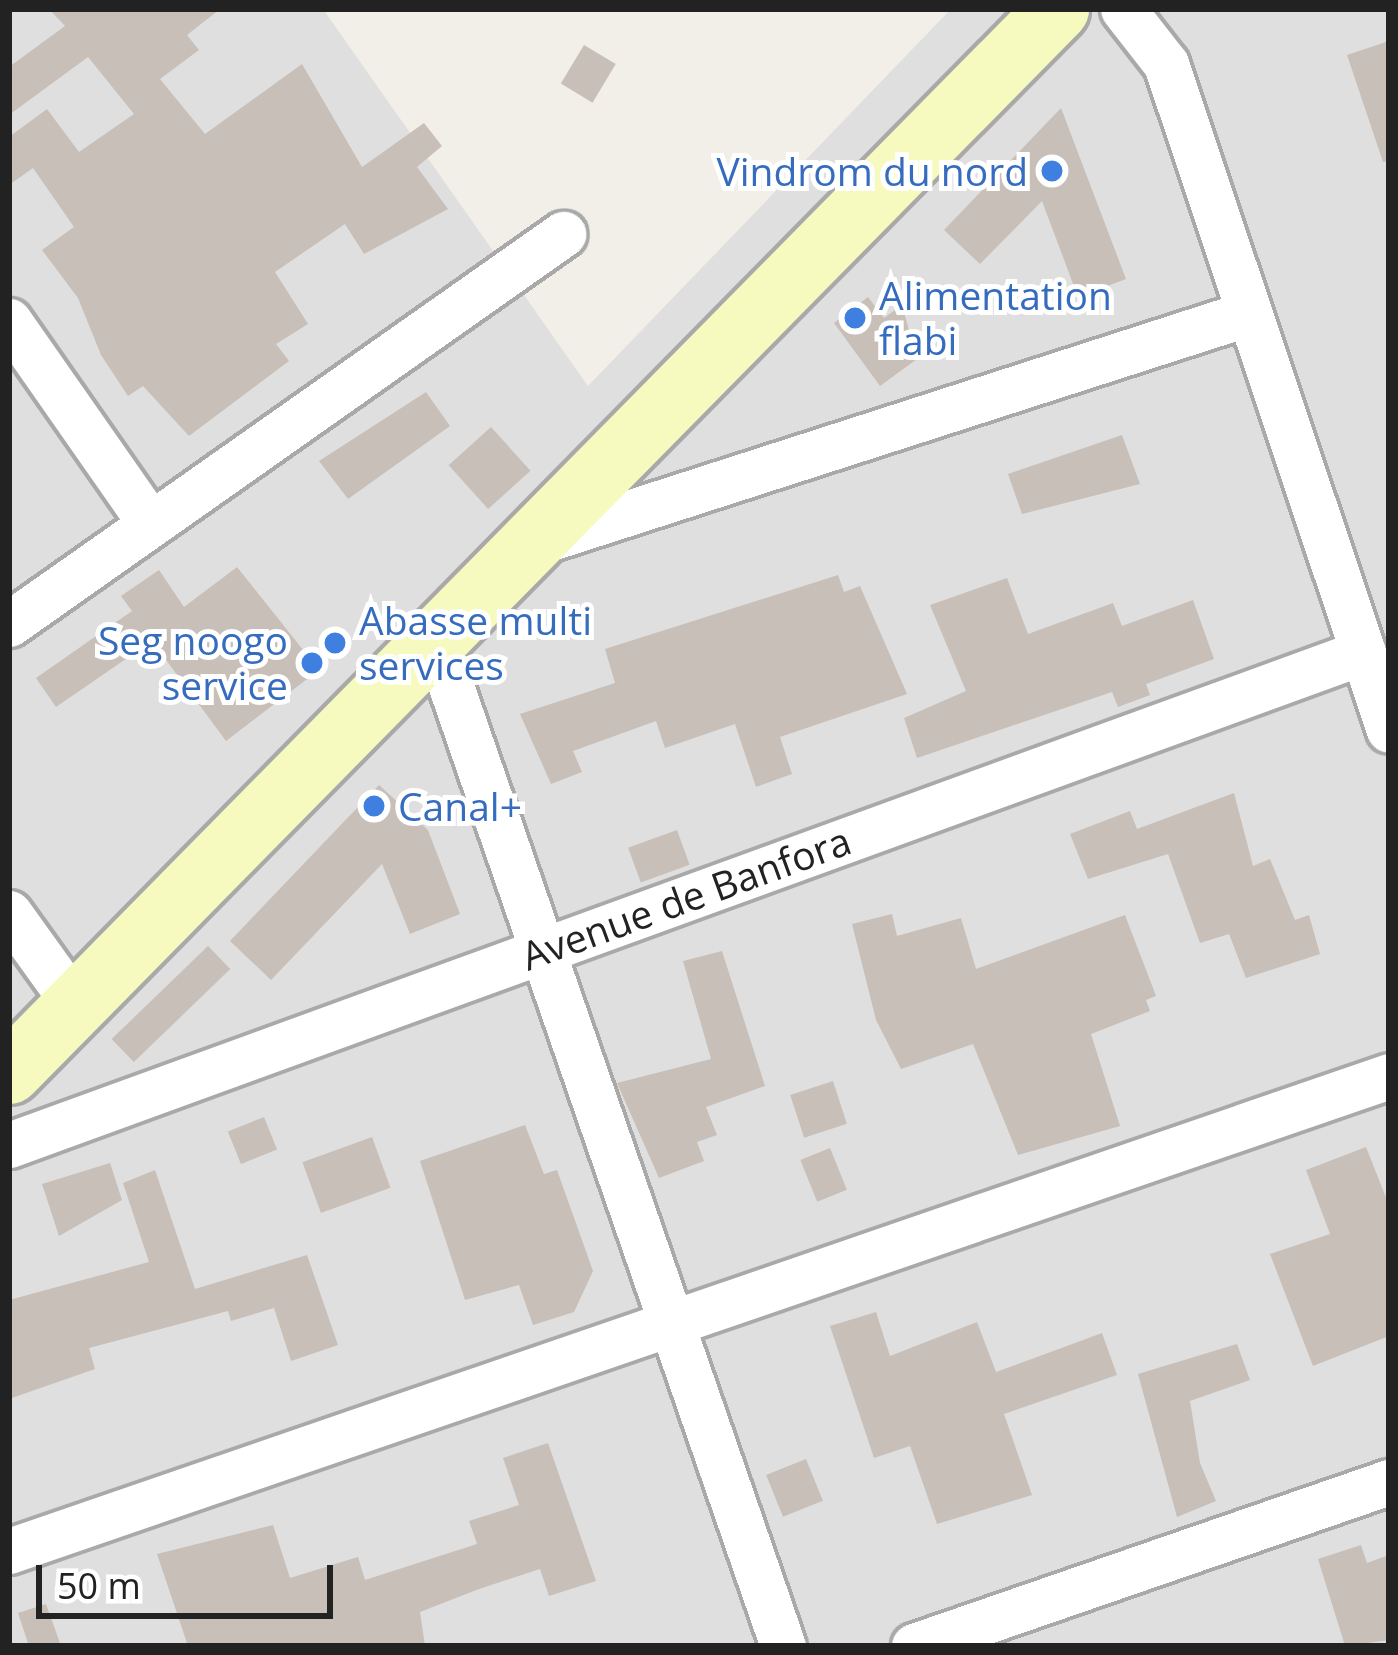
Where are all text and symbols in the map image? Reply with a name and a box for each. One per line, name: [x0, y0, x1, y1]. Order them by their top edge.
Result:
place label: Vindrom du nord: [716, 148, 1028, 194]
marker: Vindrom du nord: [1039, 158, 1065, 184]
place label: Alimentation flabi: [879, 273, 1112, 364]
marker: Alimentation flabi: [842, 305, 868, 331]
place label: Abasse multi services: [359, 598, 592, 689]
place label: Seg noogo service: [98, 618, 288, 709]
marker: Abasse multi services: [322, 630, 348, 656]
marker: Seg noogo service: [299, 650, 325, 676]
place label: Canal+: [398, 783, 522, 829]
marker: Canal+: [361, 793, 387, 819]
street label: Avenue de Banfora: [515, 817, 857, 979]
scale bar: [42, 1541, 339, 1615]
text: 50 m: [57, 1561, 141, 1610]

